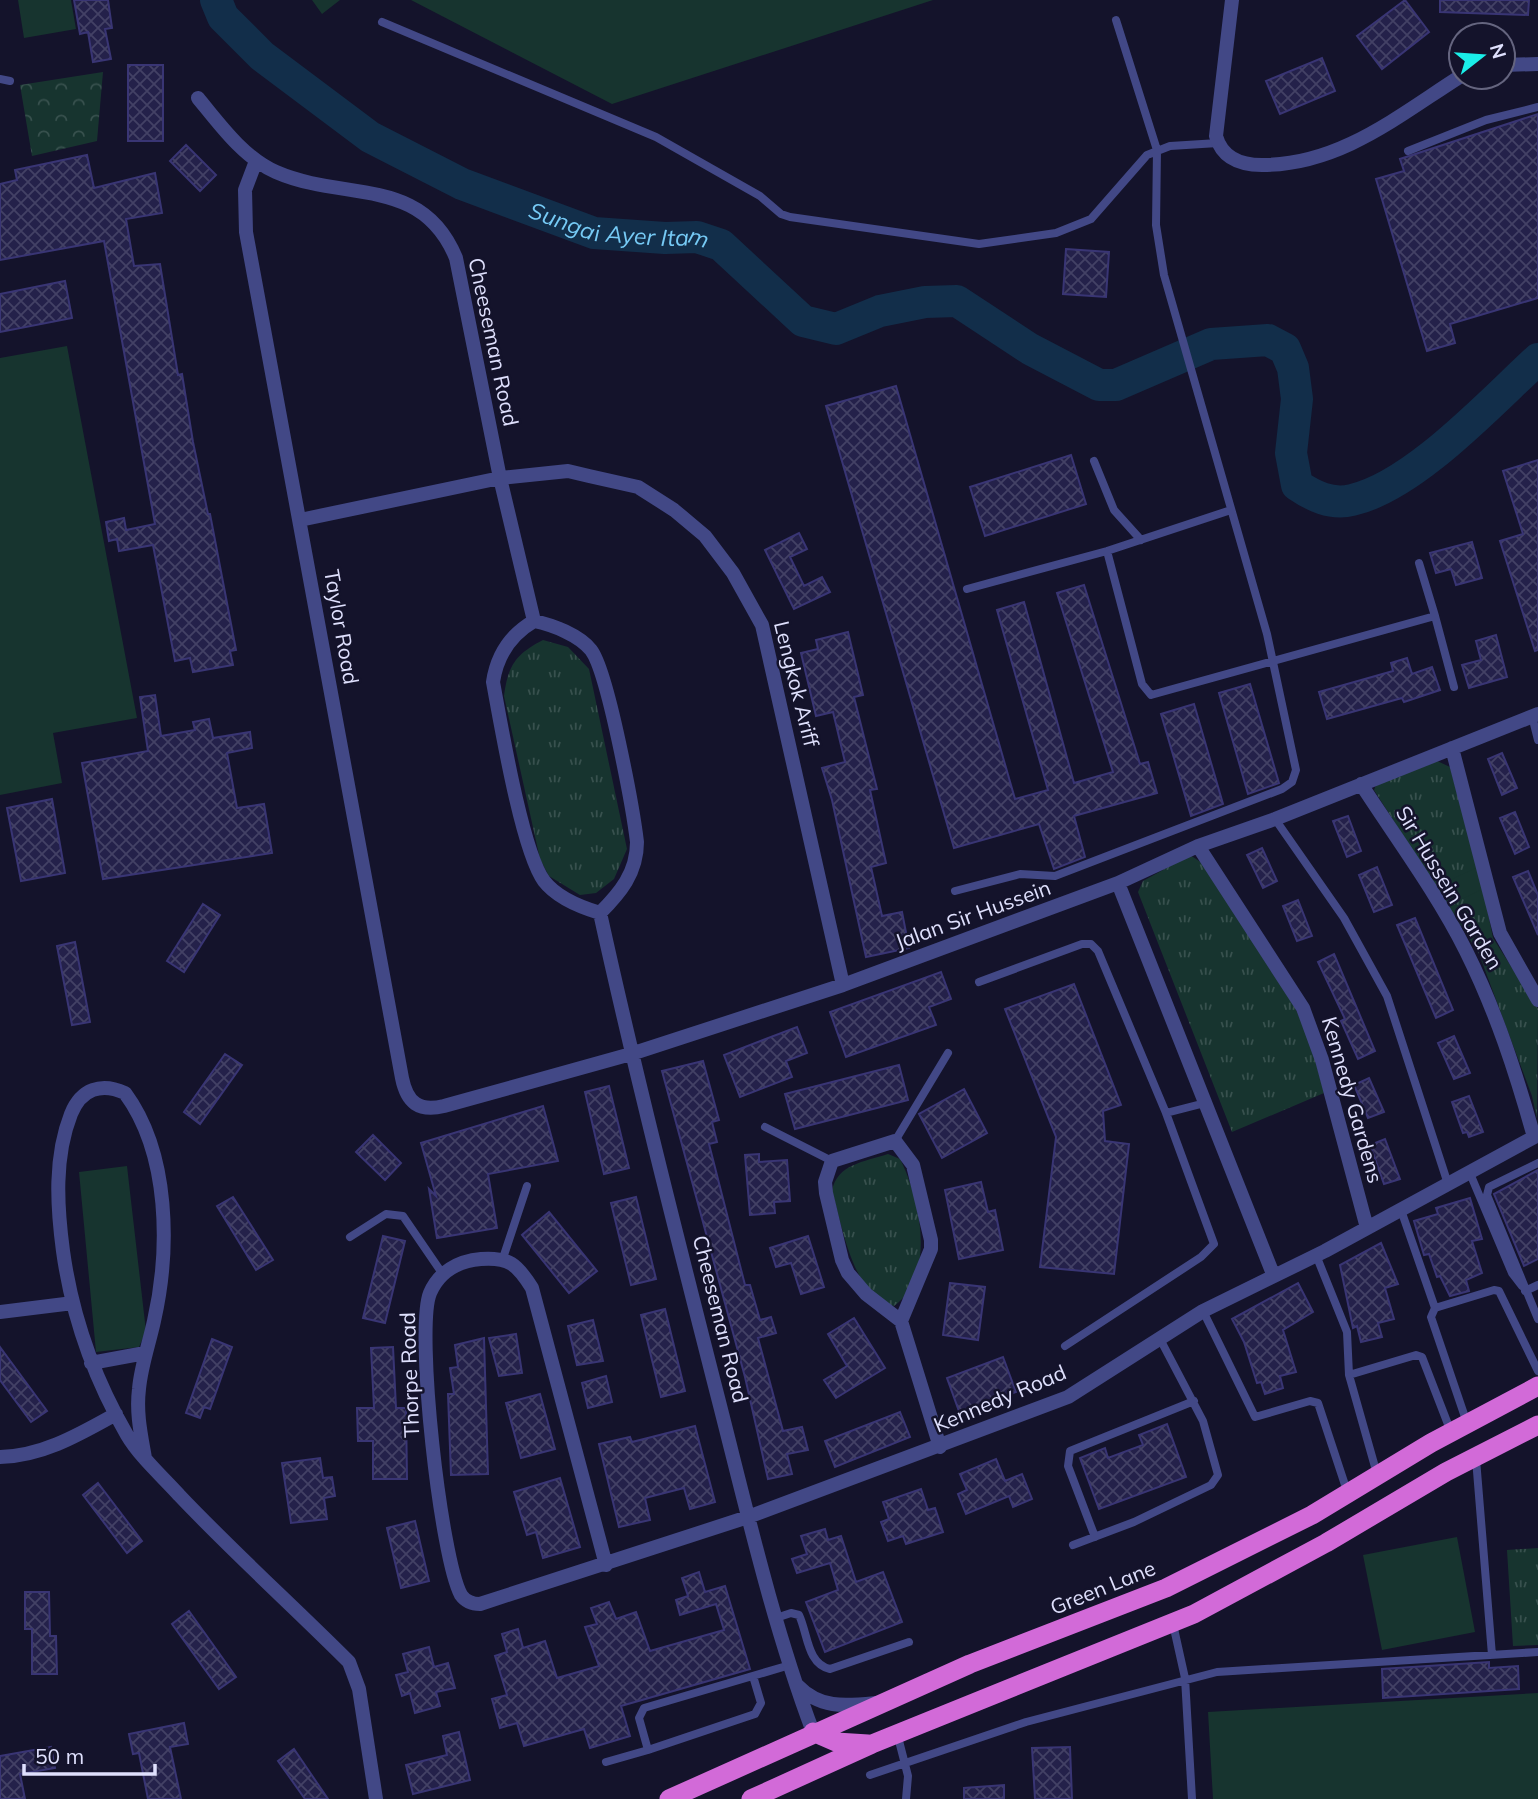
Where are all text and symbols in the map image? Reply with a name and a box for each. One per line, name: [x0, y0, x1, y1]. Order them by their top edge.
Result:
north arrow: [1447, 21, 1517, 91]
text: N: [1485, 41, 1512, 61]
water label: Sungai Ayer Itam: [525, 195, 713, 254]
street label: Cheeseman Road: [463, 255, 525, 428]
street label: Taylor Road: [319, 567, 365, 686]
street label: Lengkok Ariff: [769, 618, 825, 750]
street label: Sir Hussein Garden: [1391, 801, 1509, 974]
street label: Jalan Sir Hussein: [891, 874, 1054, 954]
street label: Kennedy Gardens: [1317, 1013, 1389, 1186]
street label: Cheeseman Road: [688, 1232, 754, 1405]
street label: Thorpe Road: [394, 1312, 424, 1438]
street label: Kennedy Road: [930, 1359, 1070, 1438]
street label: Green Lane: [1046, 1554, 1159, 1620]
scale bar: [24, 1732, 156, 1776]
text: 50 m: [35, 1743, 84, 1769]

